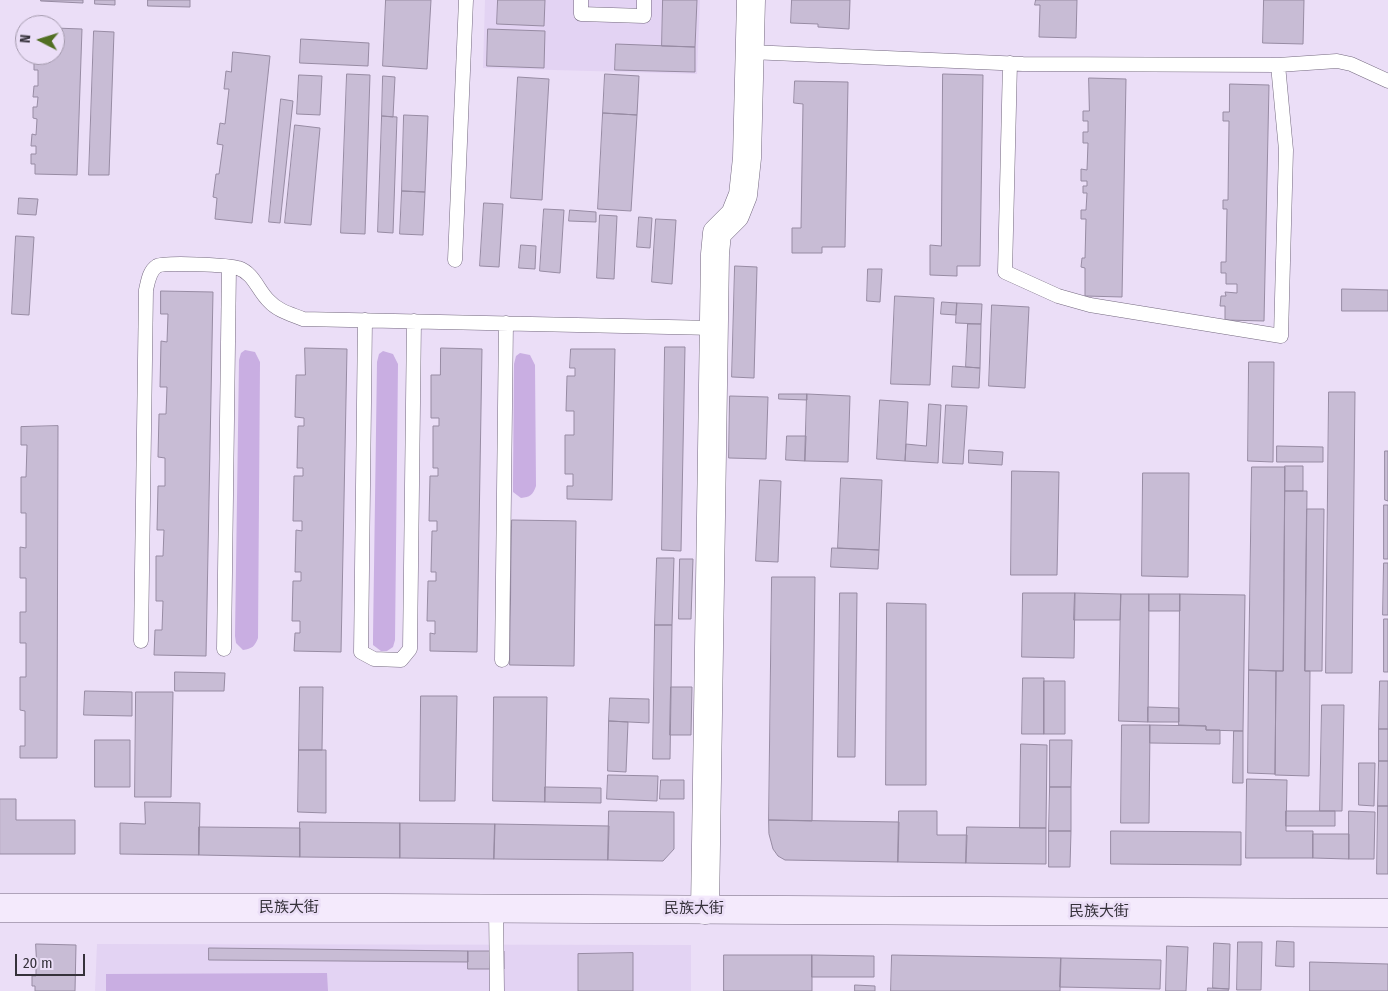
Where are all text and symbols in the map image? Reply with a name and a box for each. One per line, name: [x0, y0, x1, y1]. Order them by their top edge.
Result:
north arrow: [15, 15, 65, 65]
text: N: [17, 34, 34, 44]
street label: 民族大街: [259, 899, 319, 917]
street label: 民族大街: [664, 900, 724, 918]
street label: 民族大街: [1069, 903, 1129, 921]
scale bar: [18, 944, 88, 976]
text: 20 m: [23, 954, 53, 972]

